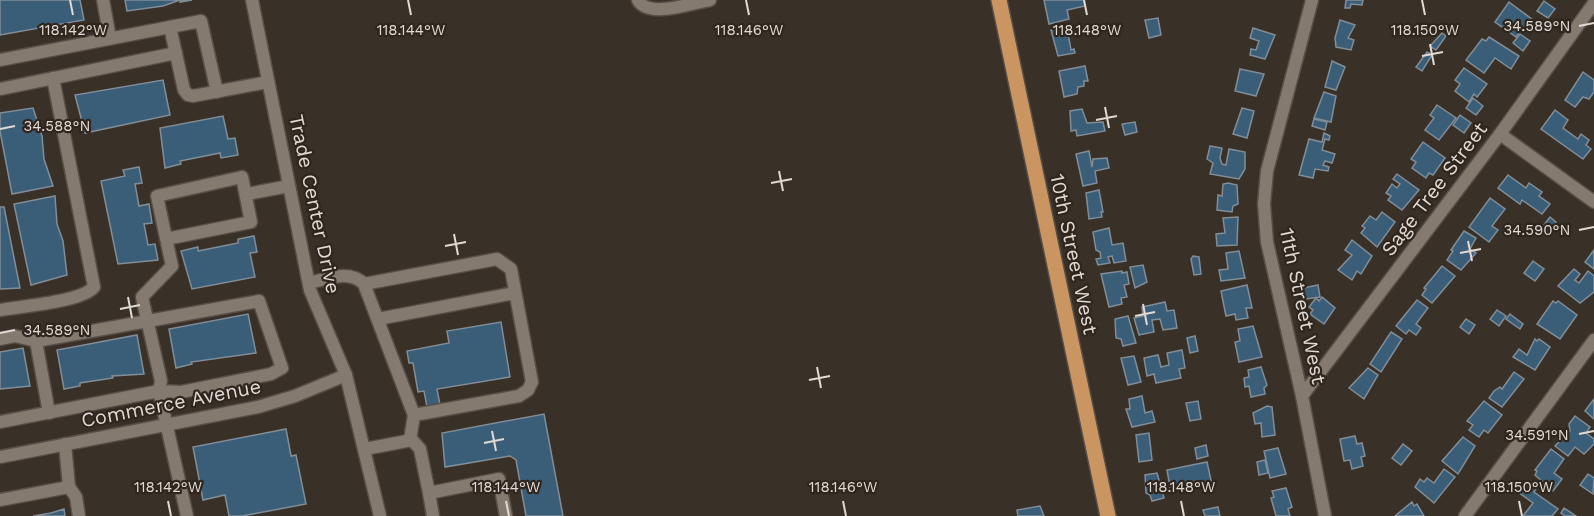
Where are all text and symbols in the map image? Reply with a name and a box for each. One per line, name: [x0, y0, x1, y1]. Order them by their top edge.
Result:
text: 34.589°N: [1504, 17, 1570, 35]
text: 118.142°W: [39, 21, 107, 39]
text: 118.144°W: [377, 21, 445, 39]
text: 118.146°W: [715, 21, 783, 39]
text: 118.148°W: [1053, 21, 1121, 39]
text: 118.150°W: [1391, 21, 1459, 39]
street label: Trade Center Drive: [284, 112, 346, 296]
text: 34.588°N: [24, 117, 90, 135]
street label: Sage Tree Street: [1376, 117, 1492, 261]
street label: 10th Street West: [1045, 172, 1103, 337]
text: 34.590°N: [1504, 221, 1570, 239]
street label: 11th Street West: [1275, 226, 1331, 387]
text: 34.589°N: [24, 321, 90, 339]
street label: Commerce Avenue: [79, 374, 263, 432]
text: 34.591°N: [1505, 426, 1569, 444]
text: 118.142°W: [134, 478, 202, 496]
text: 118.144°W: [472, 478, 540, 496]
text: 118.146°W: [809, 478, 877, 496]
text: 118.148°W: [1147, 478, 1215, 496]
text: 118.150°W: [1485, 478, 1553, 496]

